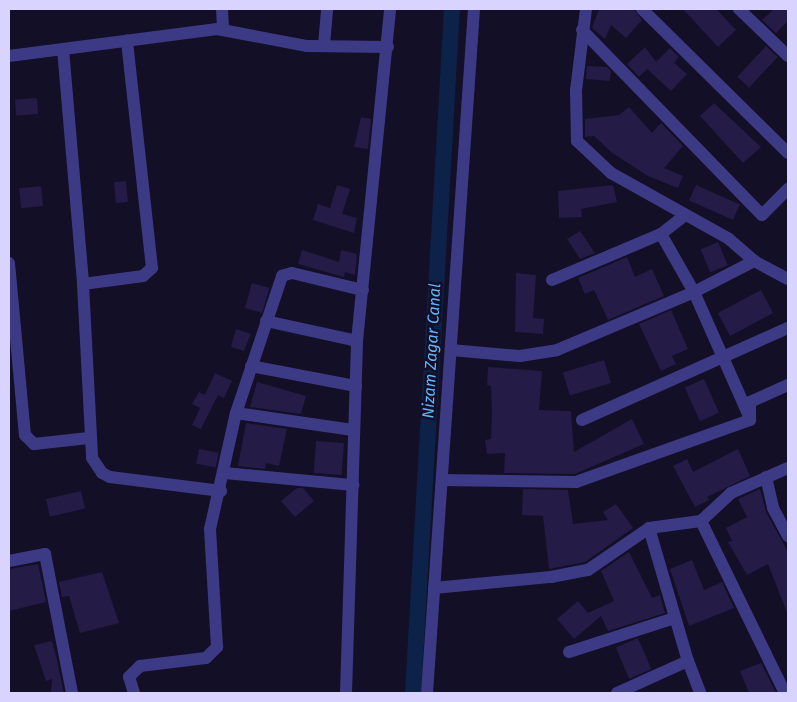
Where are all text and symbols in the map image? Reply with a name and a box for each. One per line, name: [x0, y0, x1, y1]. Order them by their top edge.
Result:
water label: Nizam Zagar Canal: [419, 283, 445, 419]

